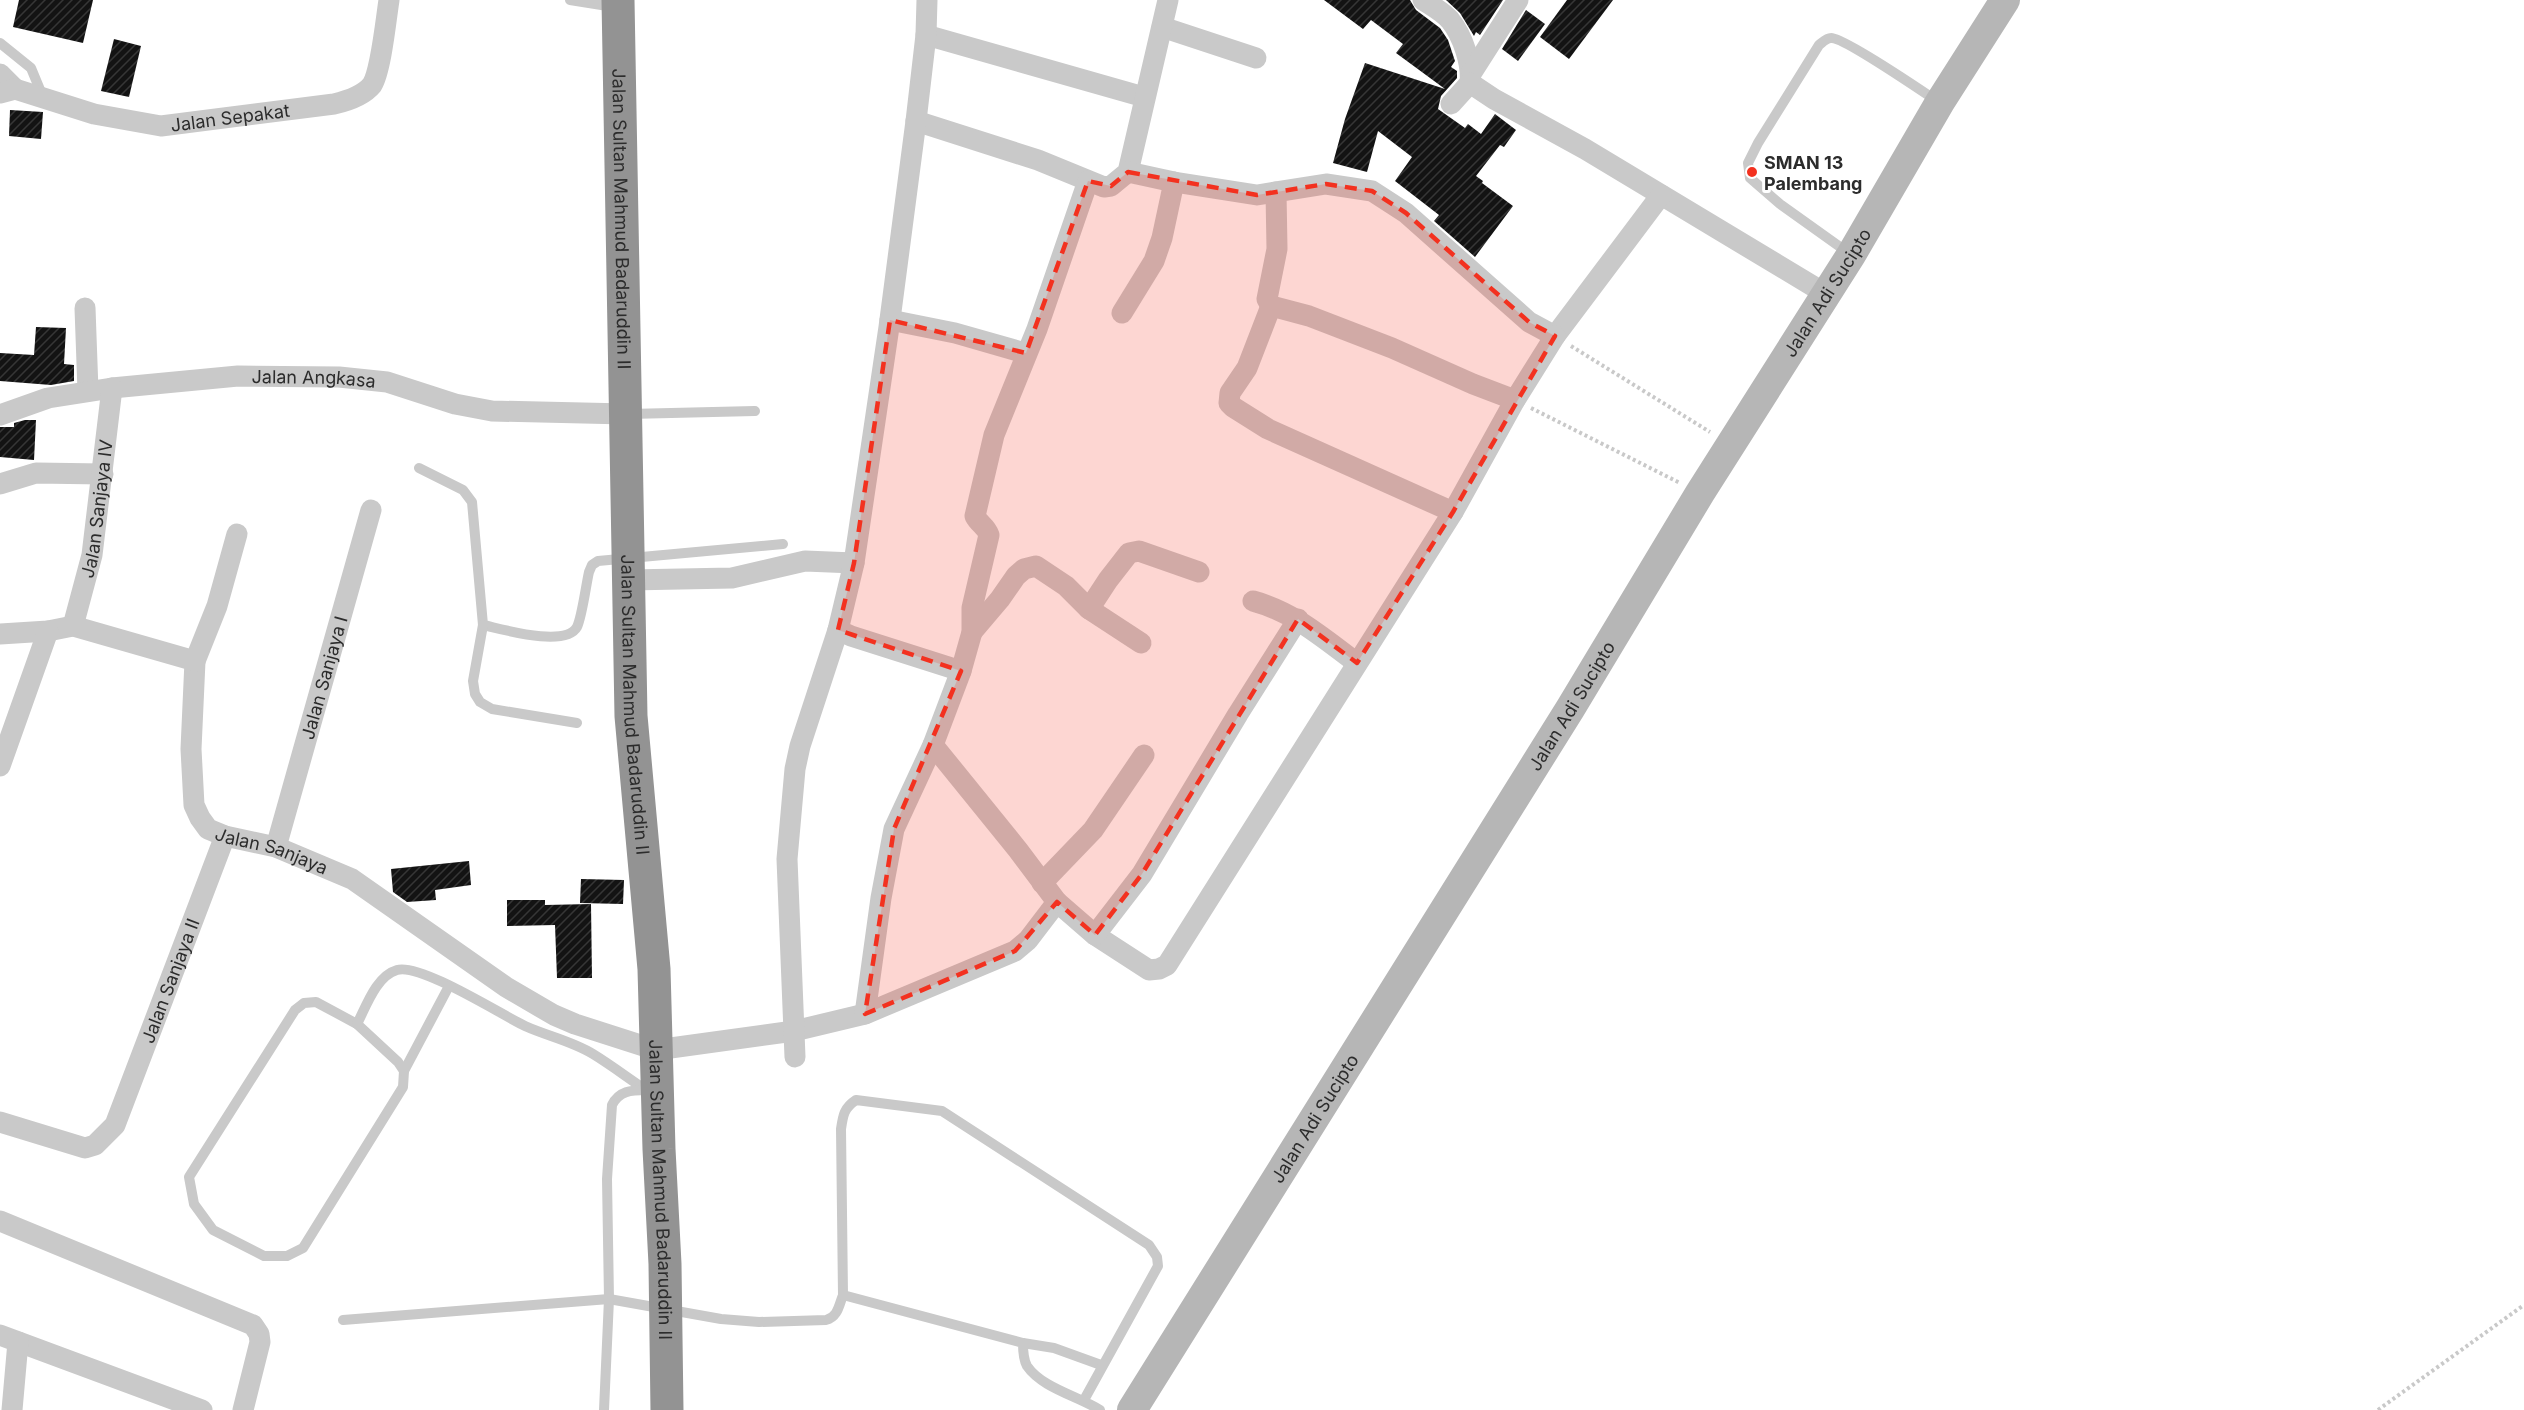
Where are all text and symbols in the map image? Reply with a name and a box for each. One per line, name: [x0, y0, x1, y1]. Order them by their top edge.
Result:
street label: Jalan Sultan Mahmud Badaruddin II: [609, 68, 635, 370]
street label: Jalan Sepakat: [169, 99, 291, 135]
place label: SMAN 13 Palembang: [1764, 152, 1862, 194]
marker: SMAN 13 Palembang: [1745, 165, 1759, 179]
street label: Jalan Adi Sucipto: [1779, 224, 1875, 361]
street label: Jalan Angkasa: [251, 366, 377, 391]
street label: Jalan Sanjaya IV: [76, 438, 116, 580]
street label: Jalan Sultan Mahmud Badaruddin II: [618, 554, 654, 856]
street label: Jalan Sanjaya I: [296, 614, 351, 742]
street label: Jalan Adi Sucipto: [1524, 637, 1619, 774]
street label: Jalan Sanjaya: [212, 823, 331, 878]
street label: Jalan Sanjaya II: [137, 915, 203, 1046]
street label: Jalan Sultan Mahmud Badaruddin II: [645, 1039, 677, 1340]
street label: Jalan Adi Sucipto: [1266, 1050, 1362, 1187]

